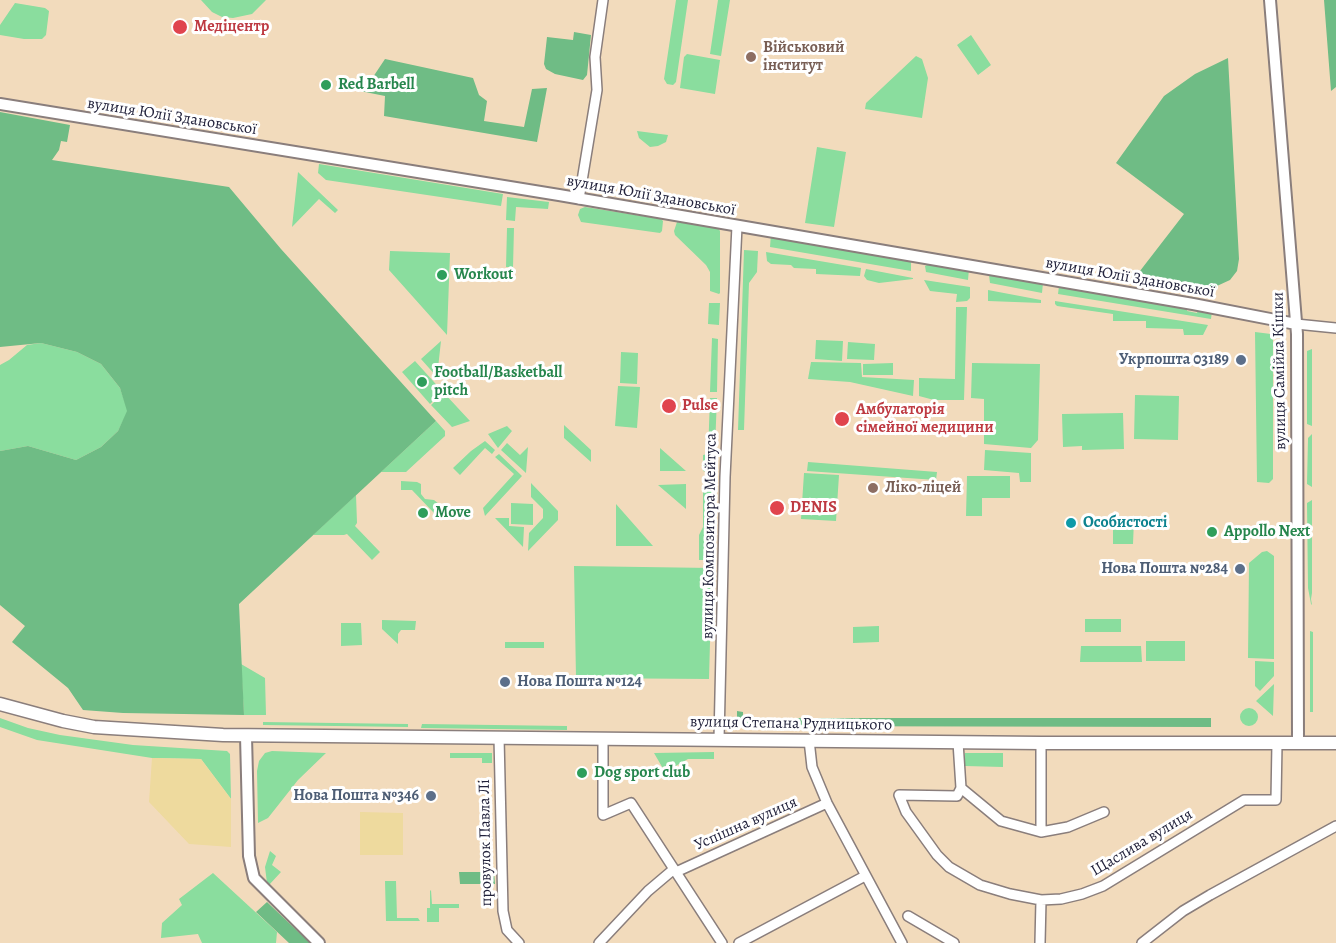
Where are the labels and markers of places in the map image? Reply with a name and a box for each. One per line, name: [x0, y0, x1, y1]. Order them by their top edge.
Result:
place label: Медіцентр: [194, 17, 269, 37]
marker: Медіцентр: [171, 18, 189, 36]
place label: Військовий інститут: [763, 38, 845, 76]
marker: Військовий інститут: [744, 50, 758, 64]
place label: Red Barbell: [338, 75, 415, 95]
marker: Red Barbell: [319, 78, 333, 92]
place label: Workout: [454, 265, 513, 285]
marker: Workout: [435, 268, 449, 282]
place label: Укрпошта 03189: [1119, 350, 1229, 370]
marker: Укрпошта 03189: [1234, 353, 1248, 367]
place label: Football/Basketball pitch: [434, 363, 563, 401]
marker: Football/Basketball pitch: [415, 375, 429, 389]
place label: Pulse: [682, 396, 718, 416]
marker: Pulse: [660, 397, 678, 415]
place label: Амбулаторія сімейної медицини: [856, 400, 994, 438]
marker: Амбулаторія сімейної медицини: [833, 410, 851, 428]
place label: Ліко-ліцей: [885, 478, 961, 498]
marker: Ліко-ліцей: [866, 481, 880, 495]
place label: DENIS: [790, 498, 837, 518]
marker: DENIS: [768, 499, 786, 517]
place label: Move: [435, 503, 471, 523]
marker: Move: [416, 506, 430, 520]
place label: Особистості: [1083, 513, 1168, 533]
marker: Особистості: [1064, 516, 1078, 530]
place label: Appollo Next: [1224, 522, 1310, 542]
marker: Appollo Next: [1205, 525, 1219, 539]
place label: Нова Пошта №284: [1101, 559, 1228, 579]
marker: Нова Пошта №284: [1233, 562, 1247, 576]
place label: Нова Пошта №124: [517, 672, 642, 692]
marker: Нова Пошта №124: [498, 675, 512, 689]
place label: Dog sport club: [594, 763, 690, 783]
marker: Dog sport club: [575, 766, 589, 780]
place label: Нова Пошта №346: [293, 786, 419, 806]
marker: Нова Пошта №346: [424, 789, 438, 803]

